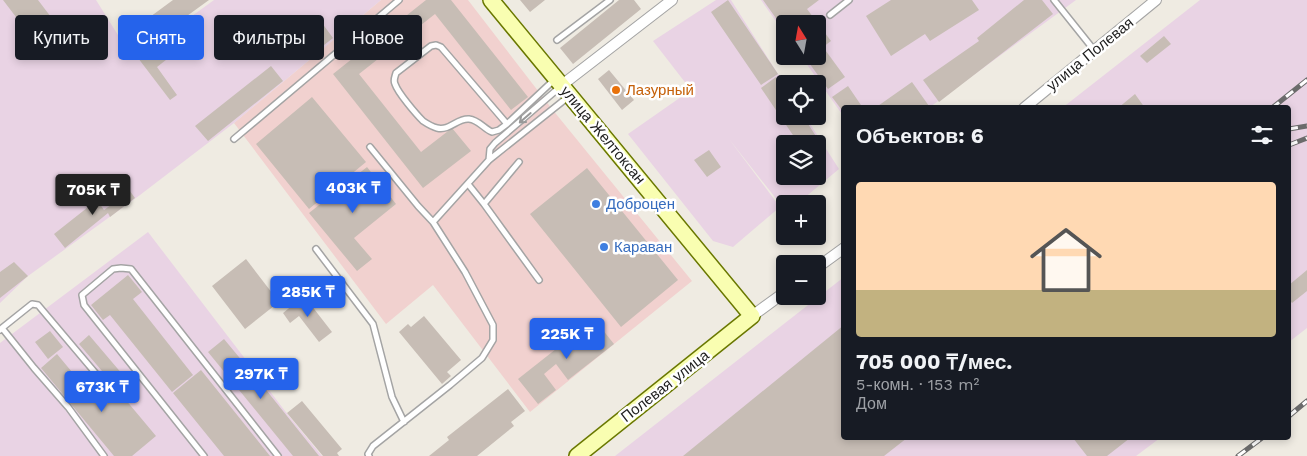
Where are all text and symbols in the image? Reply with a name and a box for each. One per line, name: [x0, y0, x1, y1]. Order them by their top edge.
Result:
street label: улица Полевая: [1043, 13, 1137, 95]
chip: Купить: [15, 15, 108, 60]
chip: Снять: [118, 15, 204, 60]
chip: Фильтры: [214, 15, 324, 60]
chip: Новое: [334, 15, 422, 60]
north arrow: [776, 15, 826, 65]
map controls: [776, 15, 826, 305]
button: locate: [776, 75, 826, 125]
place label: Лазурный: [626, 81, 694, 99]
street label: улица Желтоксан: [557, 82, 649, 188]
marker: Лазурный: [610, 84, 622, 96]
one-way arrow: [519, 112, 532, 123]
icon: filters: [1248, 121, 1276, 149]
text: Объектов: 6: [856, 123, 984, 148]
button: layers: [776, 135, 826, 185]
pin: 403K ₸: [312, 172, 394, 214]
pin: 705K ₸: [52, 174, 134, 216]
text: 403K ₸: [326, 178, 380, 197]
text: 705K ₸: [66, 180, 120, 199]
place label: Доброцен: [606, 195, 675, 213]
button: +: [776, 195, 826, 245]
marker: Доброцен: [590, 198, 602, 210]
icon: home: [1021, 215, 1111, 305]
place label: Караван: [614, 238, 672, 256]
marker: Караван: [598, 241, 610, 253]
button: −: [776, 255, 826, 305]
pin: 285K ₸: [267, 276, 349, 318]
text: 285K ₸: [281, 282, 335, 301]
pin: 225K ₸: [526, 318, 608, 360]
text: 225K ₸: [541, 324, 593, 343]
street label: Полевая улица: [617, 346, 713, 426]
text: 705 000 ₸/мес.: [856, 349, 1012, 374]
pin: 297K ₸: [220, 358, 302, 400]
text: 297K ₸: [234, 364, 288, 383]
pin: 673K ₸: [61, 370, 143, 413]
text: 5-комн. · 153 m²: [856, 375, 979, 394]
text: 673K ₸: [75, 377, 129, 396]
text: Дом: [856, 394, 887, 413]

